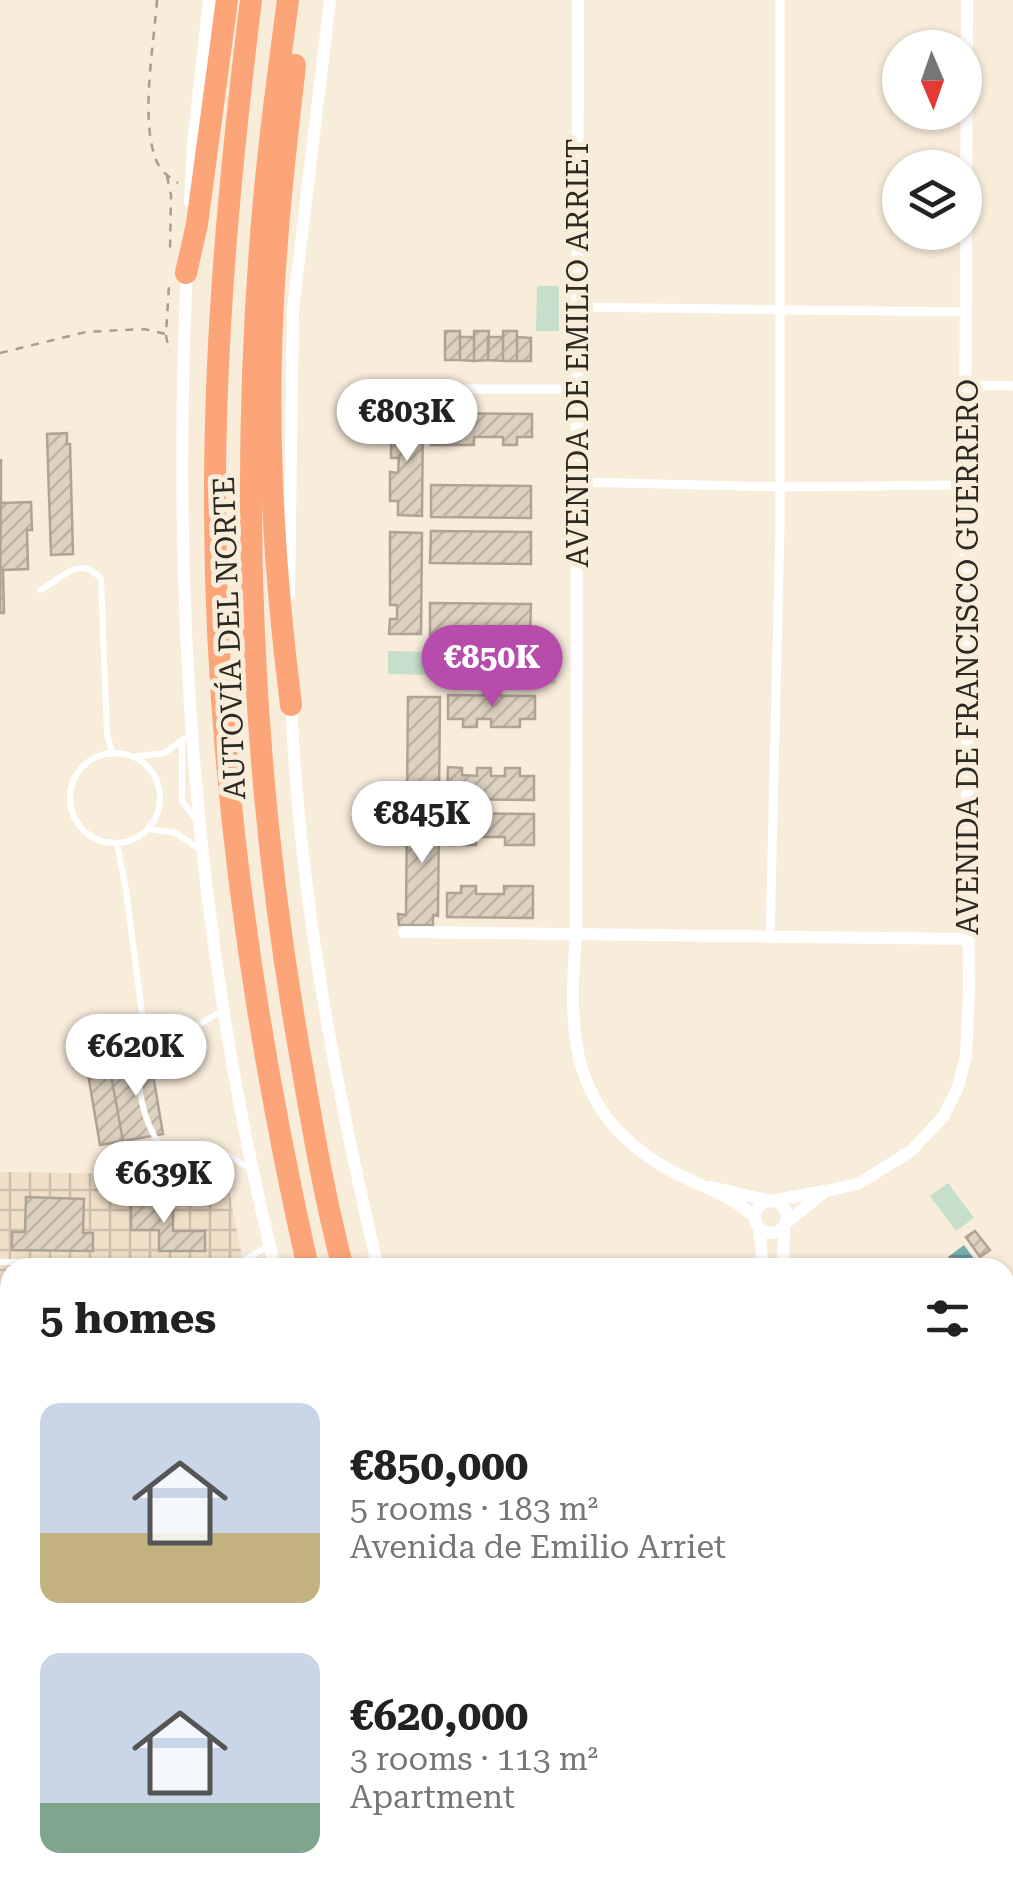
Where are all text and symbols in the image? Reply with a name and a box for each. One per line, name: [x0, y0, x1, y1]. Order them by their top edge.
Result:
north arrow: [882, 30, 982, 130]
map controls: [882, 30, 982, 250]
street label: AVENIDA DE EMILIO ARRIET: [560, 139, 595, 568]
button: layers: [882, 150, 982, 250]
pin: €803K: [337, 379, 477, 464]
street label: AVENIDA DE FRANCISCO GUERRERO: [950, 379, 985, 935]
text: €803K: [359, 392, 455, 430]
street label: AUTOVÍA DEL NORTE: [205, 476, 252, 800]
pin: €850K: [422, 625, 562, 710]
text: €850K: [444, 638, 540, 676]
pin: €845K: [352, 781, 492, 866]
text: €845K: [374, 794, 470, 832]
pin: €620K: [66, 1014, 206, 1099]
text: €620K: [88, 1027, 184, 1065]
pin: €639K: [94, 1141, 234, 1226]
text: €639K: [116, 1154, 212, 1192]
icon: filters: [920, 1291, 975, 1346]
text: 5 homes: [40, 1294, 216, 1343]
text: €850,000: [350, 1441, 528, 1490]
icon: home: [120, 1443, 240, 1563]
text: 5 rooms · 183 m²: [350, 1490, 598, 1528]
text: Avenida de Emilio Arriet: [350, 1528, 726, 1566]
text: €620,000: [350, 1691, 528, 1740]
icon: home: [120, 1693, 240, 1813]
text: 3 rooms · 113 m²: [350, 1740, 598, 1778]
text: Apartment: [350, 1778, 515, 1816]

